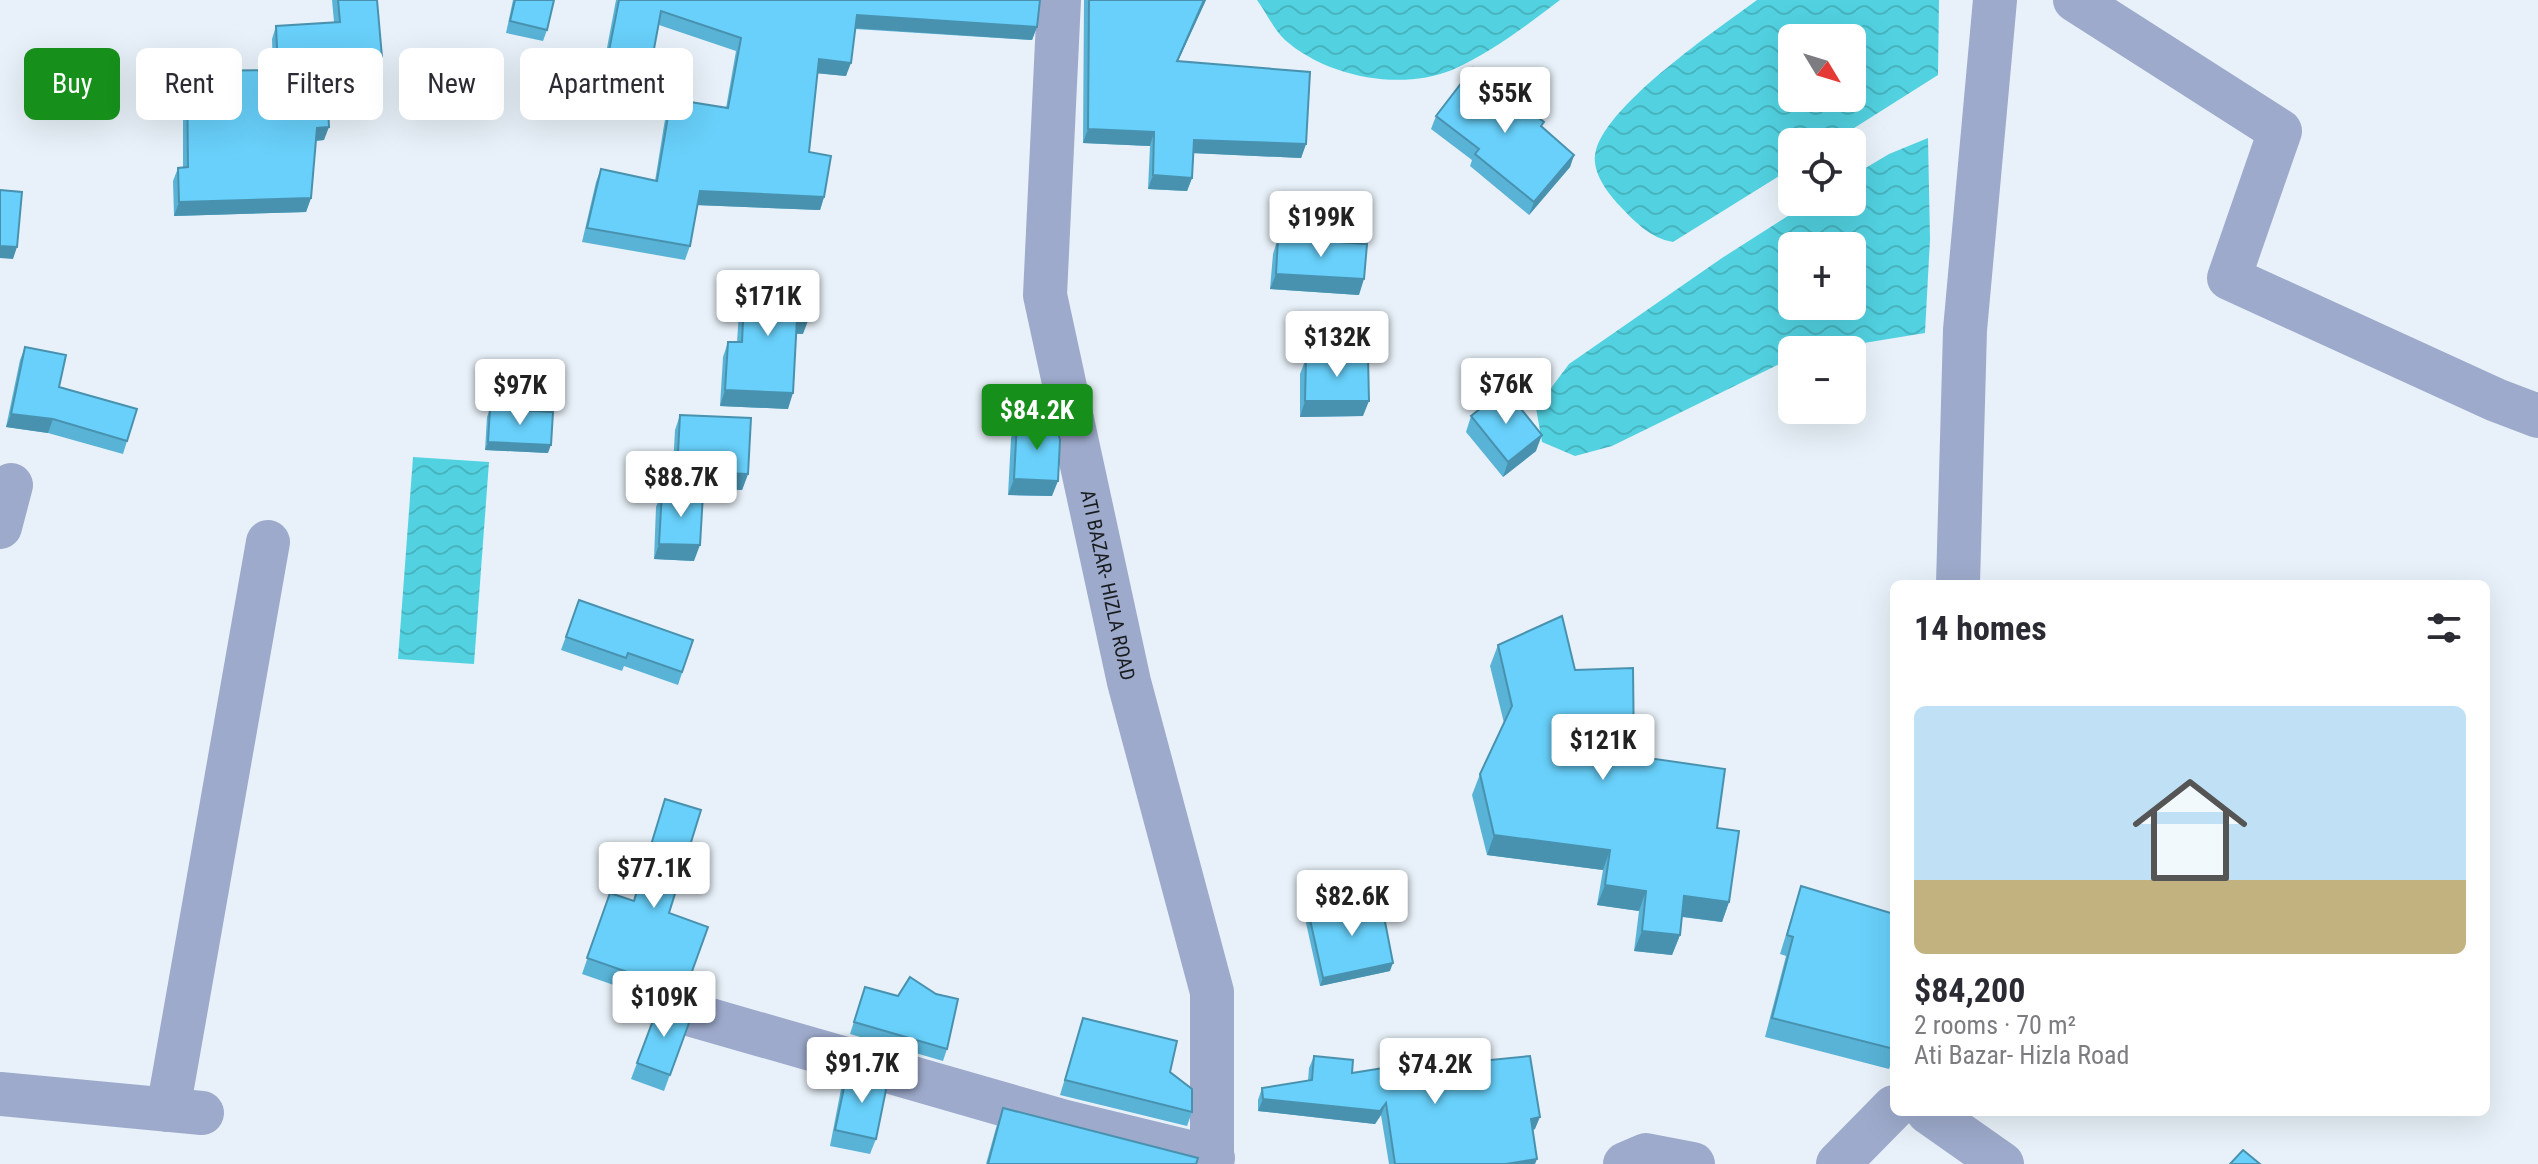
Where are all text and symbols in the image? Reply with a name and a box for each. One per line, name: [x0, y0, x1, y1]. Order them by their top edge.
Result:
north arrow: [1778, 24, 1866, 112]
map controls: [1778, 24, 1866, 424]
chip: Buy: [24, 48, 120, 120]
chip: Rent: [136, 48, 242, 120]
chip: Filters: [258, 48, 383, 120]
chip: New: [399, 48, 504, 120]
chip: Apartment: [520, 48, 693, 120]
pin: $55K: [1458, 67, 1552, 135]
text: $55K: [1478, 78, 1532, 108]
button: locate: [1778, 128, 1866, 216]
pin: $199K: [1265, 191, 1377, 259]
text: $199K: [1288, 202, 1354, 232]
button: +: [1778, 232, 1866, 320]
pin: $171K: [712, 270, 824, 338]
text: $171K: [735, 281, 801, 311]
pin: $132K: [1281, 311, 1393, 379]
text: $132K: [1304, 322, 1370, 352]
button: −: [1778, 336, 1866, 424]
pin: $76K: [1459, 358, 1553, 426]
pin: $97K: [473, 359, 567, 427]
text: $76K: [1479, 369, 1533, 399]
text: $97K: [493, 370, 547, 400]
pin: $84.2K: [972, 384, 1102, 452]
text: $84.2K: [1000, 395, 1074, 425]
pin: $88.7K: [616, 451, 746, 519]
text: $88.7K: [644, 462, 718, 492]
street label: ATI BAZAR- HIZLA ROAD: [1076, 487, 1140, 682]
icon: filters: [2422, 606, 2466, 650]
text: 14 homes: [1914, 608, 2047, 648]
pin: $121K: [1547, 714, 1659, 782]
text: $121K: [1570, 725, 1636, 755]
icon: home: [2118, 758, 2262, 902]
pin: $77.1K: [589, 842, 719, 910]
text: $77.1K: [617, 853, 691, 883]
pin: $82.6K: [1287, 870, 1417, 938]
text: $82.6K: [1315, 881, 1389, 911]
text: $84,200: [1914, 970, 2025, 1010]
pin: $109K: [608, 971, 720, 1039]
text: $109K: [631, 982, 697, 1012]
text: 2 rooms · 70 m²: [1914, 1010, 2076, 1040]
pin: $91.7K: [797, 1037, 927, 1105]
pin: $74.2K: [1370, 1038, 1500, 1106]
text: Ati Bazar- Hizla Road: [1914, 1040, 2129, 1070]
text: $91.7K: [825, 1048, 899, 1078]
text: $74.2K: [1398, 1049, 1472, 1079]

